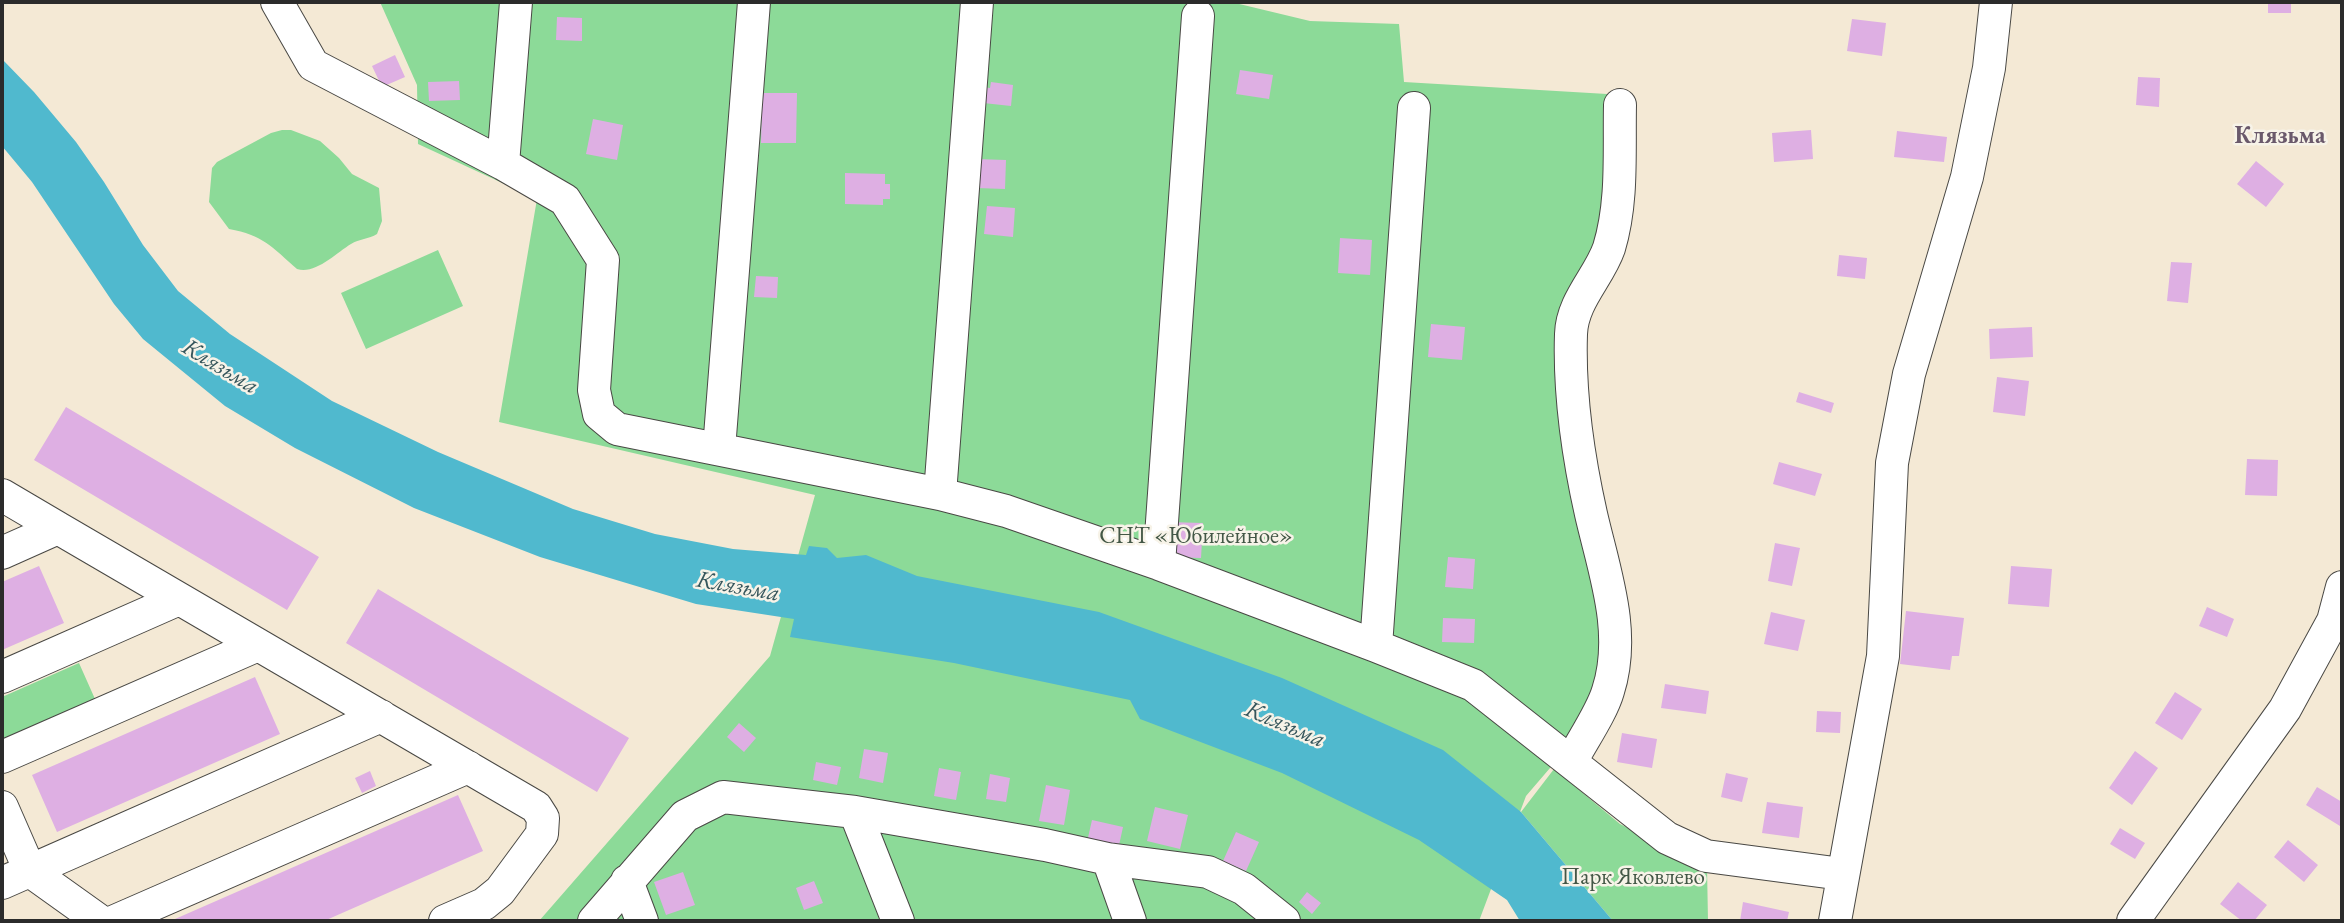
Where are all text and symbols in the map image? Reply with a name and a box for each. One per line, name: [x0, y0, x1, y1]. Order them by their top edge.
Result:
district label: Клязьма: [2234, 122, 2326, 150]
water label: Клязьма: [177, 333, 263, 401]
park label: СНТ «Юбилейное»: [1099, 523, 1293, 551]
water label: Клязьма: [694, 566, 782, 608]
water label: Клязьма: [1241, 695, 1329, 755]
park label: Парк Яковлево: [1561, 864, 1705, 892]

